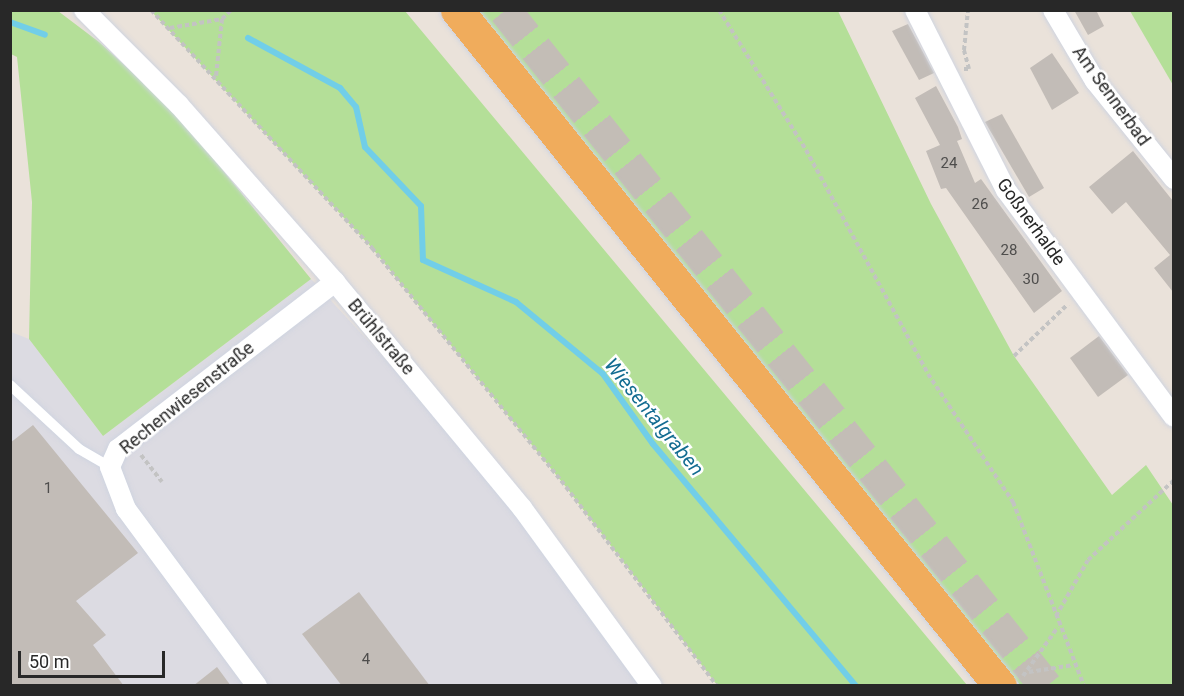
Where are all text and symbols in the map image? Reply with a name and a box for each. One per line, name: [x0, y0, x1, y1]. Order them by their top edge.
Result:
street label: Am Sennerbad: [1068, 42, 1154, 150]
house number: 24: [941, 155, 957, 173]
street label: Goßnerhalde: [992, 174, 1070, 270]
house number: 26: [972, 196, 988, 214]
house number: 28: [1001, 242, 1017, 260]
house number: 30: [1023, 271, 1039, 289]
street label: Brühlstraße: [343, 295, 419, 379]
street label: Rechenwiesenstraße: [115, 337, 259, 459]
water label: Wiesentalgraben: [599, 353, 709, 481]
house number: 1: [44, 480, 52, 498]
scale bar: [21, 639, 168, 677]
text: 50 m: [29, 651, 69, 672]
house number: 4: [362, 651, 370, 669]

